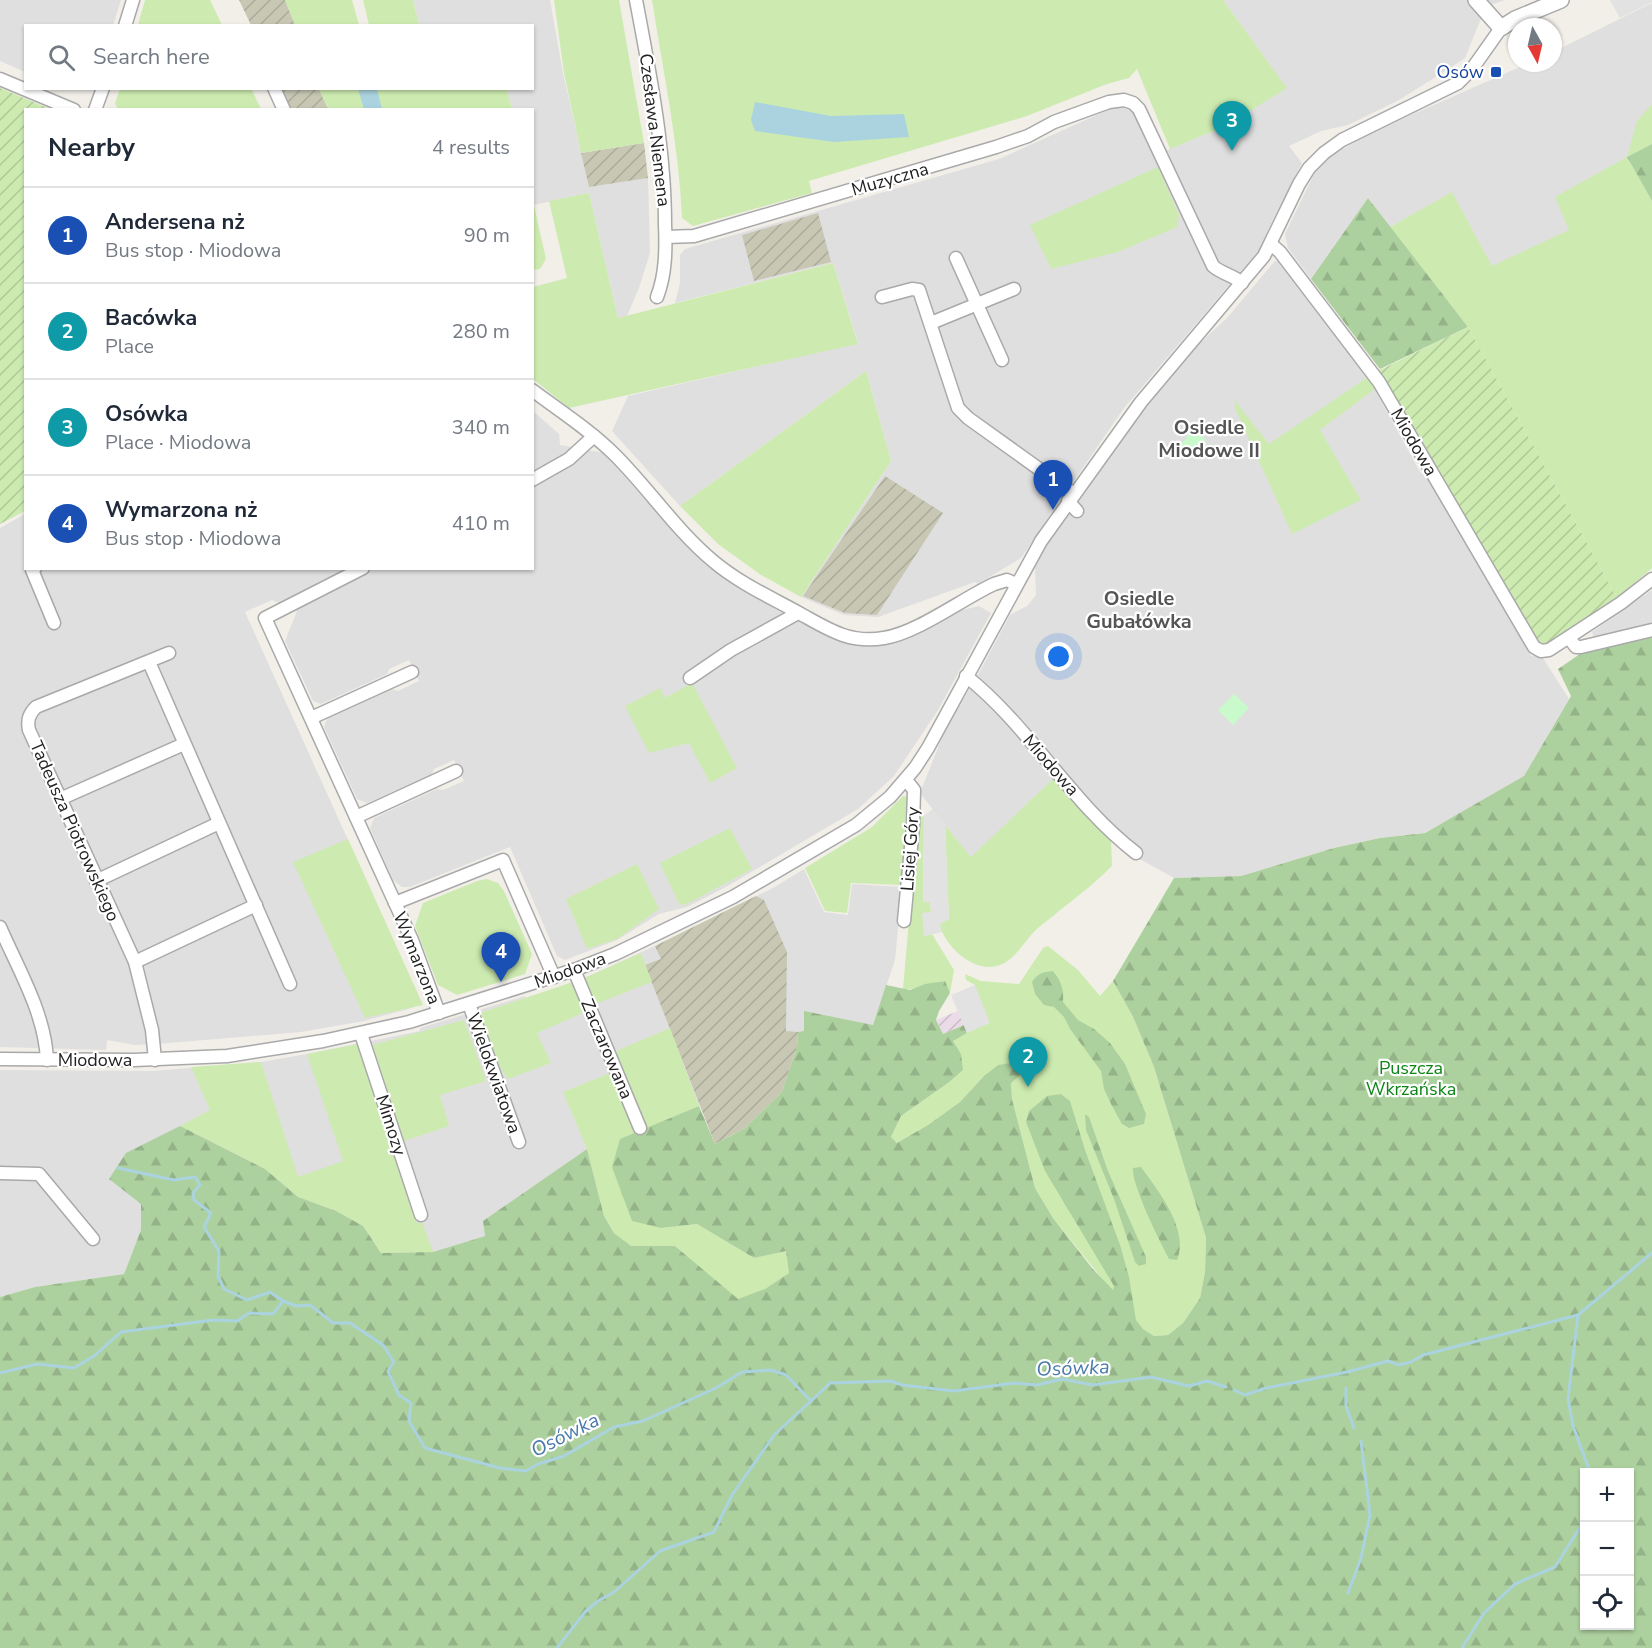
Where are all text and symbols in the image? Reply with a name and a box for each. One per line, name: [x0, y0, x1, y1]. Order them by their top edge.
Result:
north arrow: [1508, 18, 1562, 72]
search box: [24, 24, 534, 90]
icon: search: [45, 41, 78, 74]
text: Search here: [93, 42, 210, 72]
street label: Czesława Niemena: [634, 52, 676, 208]
place label: Osów: [1437, 60, 1484, 84]
marker: Osów: [1489, 65, 1503, 79]
pin: 3: [1212, 102, 1252, 151]
text: Nearby: [48, 130, 135, 165]
text: 4 results: [432, 134, 510, 161]
street label: Muzyczna: [849, 157, 931, 201]
text: Andersena nż: [105, 207, 245, 237]
text: 1: [62, 222, 74, 249]
text: 90 m: [464, 222, 510, 249]
text: Bus stop · Miodowa: [105, 237, 281, 264]
text: Bacówka: [105, 303, 197, 333]
text: 2: [62, 318, 74, 345]
text: 280 m: [452, 318, 510, 345]
text: Place: [105, 333, 154, 360]
text: Osówka: [105, 399, 188, 429]
street label: Miodowa: [1385, 404, 1443, 480]
text: 3: [62, 414, 74, 441]
text: 340 m: [452, 414, 510, 441]
district label: Osiedle Miodowe II: [1158, 414, 1260, 464]
text: Place · Miodowa: [105, 429, 251, 456]
pin: 1: [1034, 460, 1072, 510]
text: Wymarzona nż: [105, 495, 257, 525]
text: 4: [62, 510, 74, 537]
text: 410 m: [452, 510, 510, 537]
text: Bus stop · Miodowa: [105, 525, 281, 552]
district label: Osiedle Gubałówka: [1086, 585, 1192, 635]
your location: [1044, 642, 1073, 671]
street label: Miodowa: [1018, 729, 1084, 801]
street label: Tadeusza Piotrowskiego: [24, 737, 126, 925]
street label: Lisiej Góry: [895, 805, 925, 892]
street label: Wymarzona: [388, 908, 446, 1008]
pin: 4: [482, 932, 520, 982]
street label: Miodowa: [531, 946, 609, 994]
street label: Zaczarowana: [575, 995, 639, 1103]
street label: Wielokwiatowa: [461, 1009, 527, 1137]
pin: 2: [1008, 1038, 1048, 1087]
street label: Miodowa: [58, 1048, 132, 1072]
park label: Puszcza Wkrzańska: [1366, 1056, 1456, 1101]
street label: Mimozy: [370, 1092, 412, 1159]
water label: Osówka: [1036, 1353, 1110, 1383]
water label: Osówka: [526, 1406, 604, 1464]
map controls: [1580, 1468, 1634, 1630]
button: +: [1580, 1468, 1634, 1522]
button: −: [1580, 1522, 1634, 1576]
button: locate: [1580, 1576, 1634, 1630]

